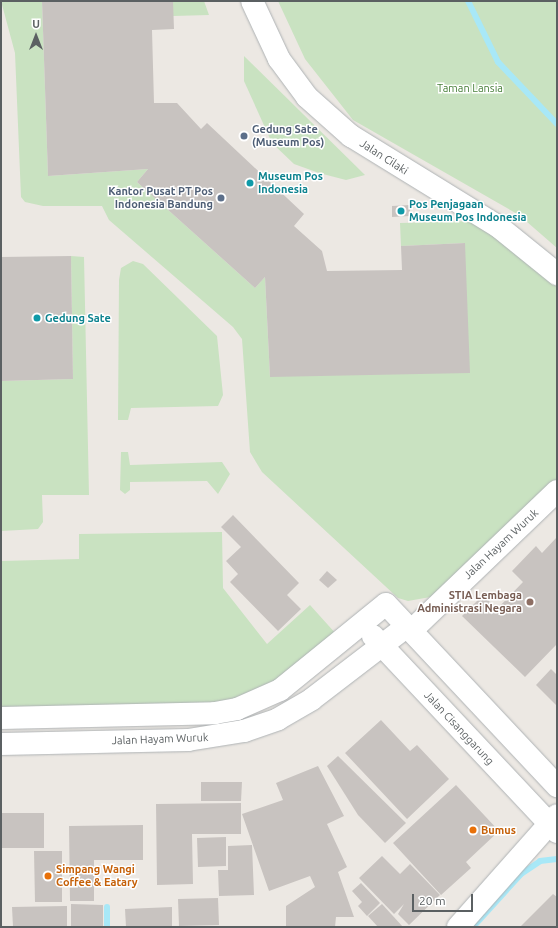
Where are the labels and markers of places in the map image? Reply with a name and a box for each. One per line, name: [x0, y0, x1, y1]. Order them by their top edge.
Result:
place label: Gedung Sate (Museum Pos): [252, 123, 324, 149]
marker: Gedung Sate (Museum Pos): [239, 131, 249, 141]
place label: Museum Pos Indonesia: [258, 170, 323, 196]
marker: Museum Pos Indonesia: [245, 178, 255, 188]
place label: Kantor Pusat PT Pos Indonesia Bandung: [108, 185, 213, 211]
marker: Kantor Pusat PT Pos Indonesia Bandung: [216, 193, 226, 203]
place label: Pos Penjagaan Museum Pos Indonesia: [409, 198, 526, 224]
marker: Pos Penjagaan Museum Pos Indonesia: [396, 206, 406, 216]
place label: Gedung Sate: [45, 311, 111, 325]
marker: Gedung Sate: [32, 313, 42, 323]
place label: STIA Lembaga Administrasi Negara: [417, 589, 522, 615]
marker: STIA Lembaga Administrasi Negara: [525, 597, 535, 607]
place label: Bumus: [481, 823, 516, 837]
marker: Bumus: [468, 825, 478, 835]
place label: Simpang Wangi Coffee & Eatary: [56, 863, 138, 889]
marker: Simpang Wangi Coffee & Eatary: [43, 871, 53, 881]

